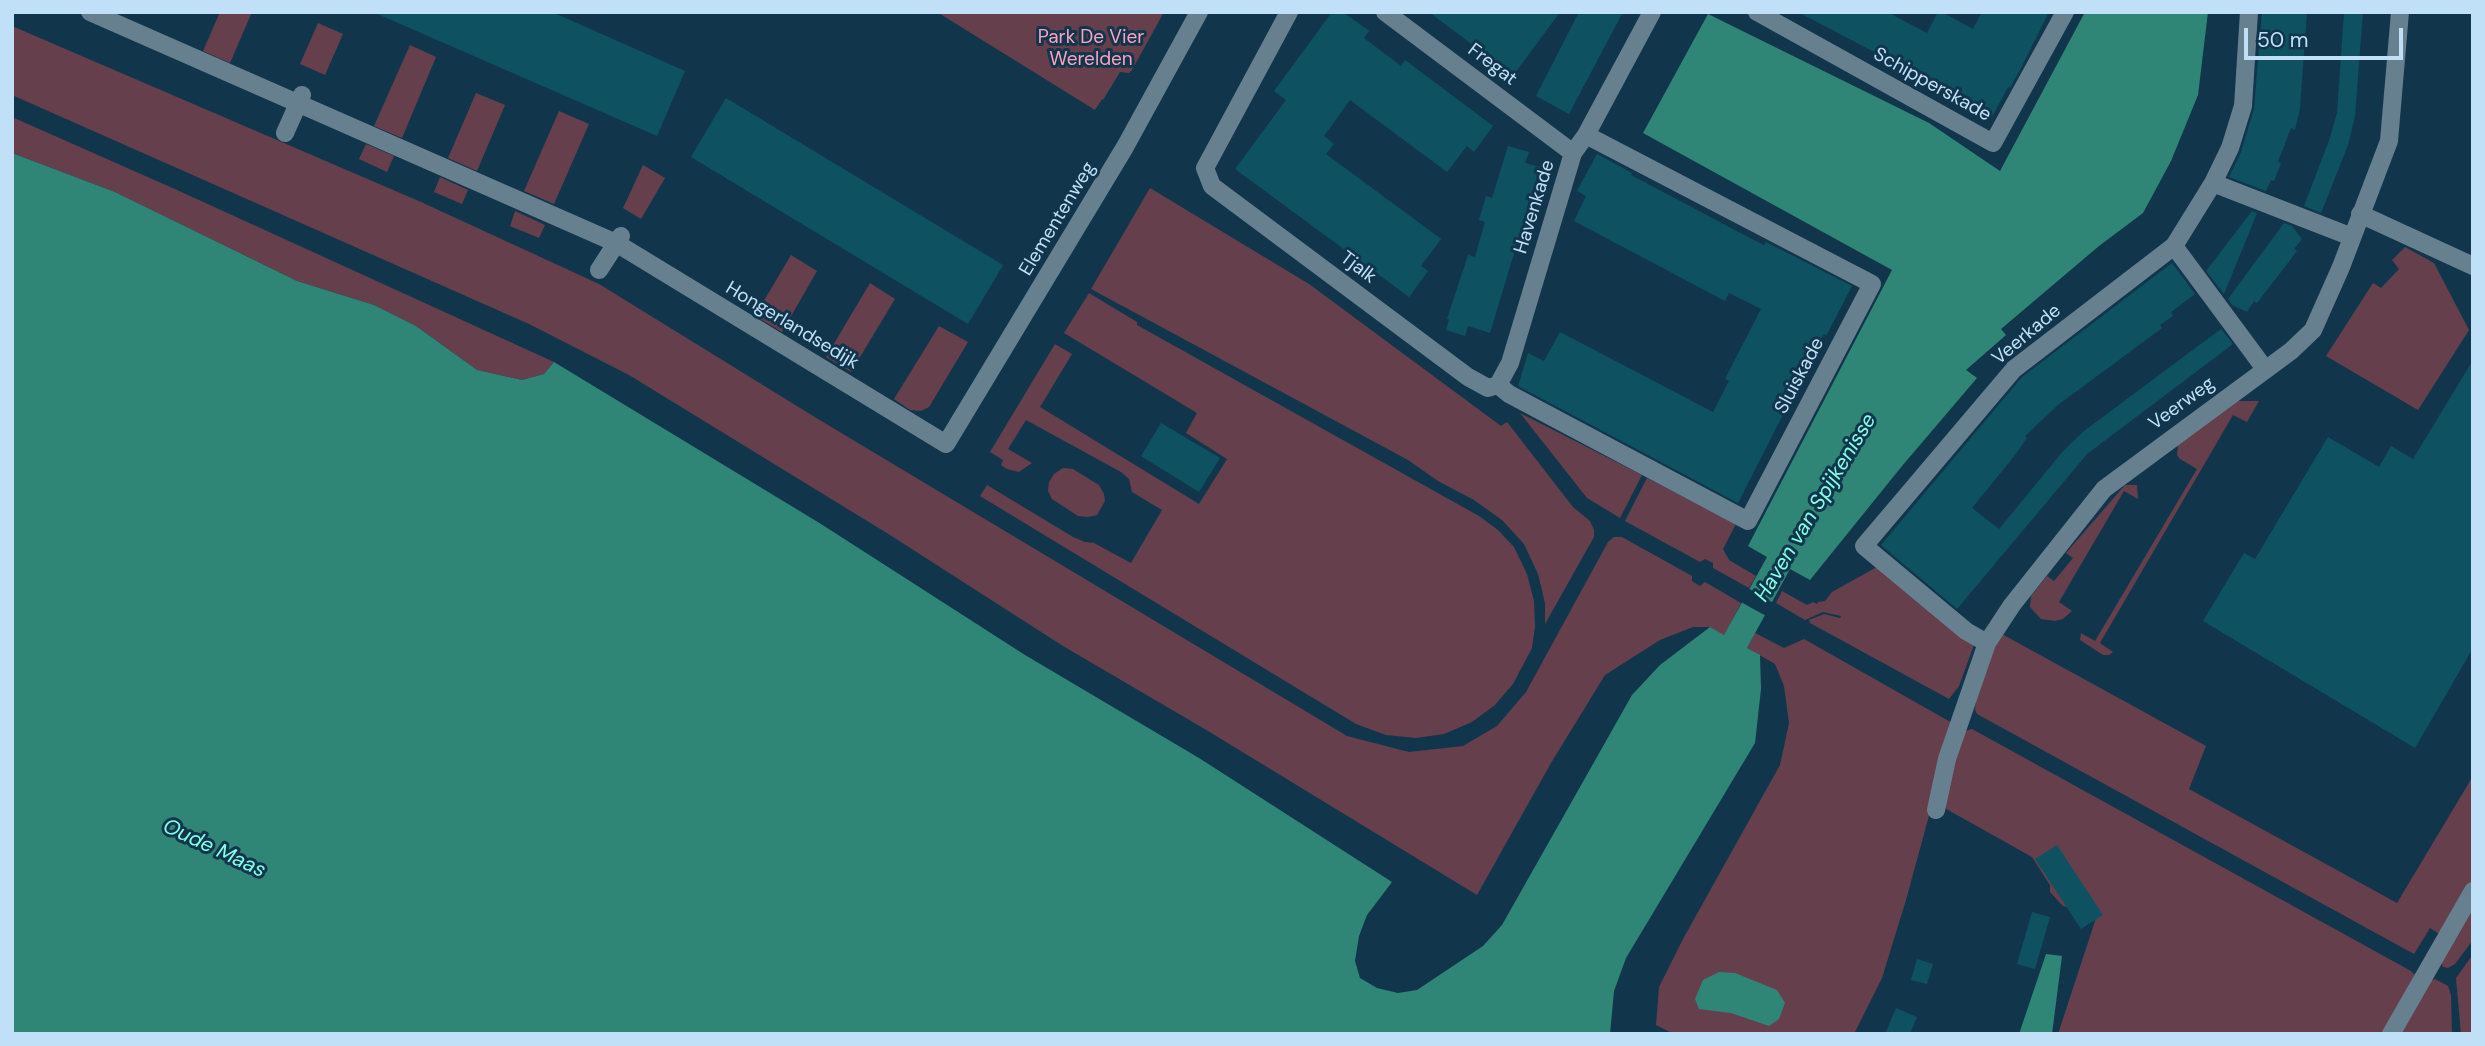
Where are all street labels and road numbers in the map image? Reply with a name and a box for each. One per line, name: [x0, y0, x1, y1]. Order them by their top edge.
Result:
street label: Fregat: [1463, 39, 1521, 91]
street label: Schipperskade: [1869, 43, 1995, 127]
street label: Havenkade: [1510, 157, 1560, 257]
street label: Elementenweg: [1015, 158, 1101, 280]
street label: Tjalk: [1335, 247, 1381, 289]
street label: Hongerlandsedijk: [721, 277, 863, 375]
street label: Veerkade: [1988, 300, 2066, 370]
street label: Sluiskade: [1771, 334, 1829, 418]
street label: Veerweg: [2145, 373, 2219, 435]

